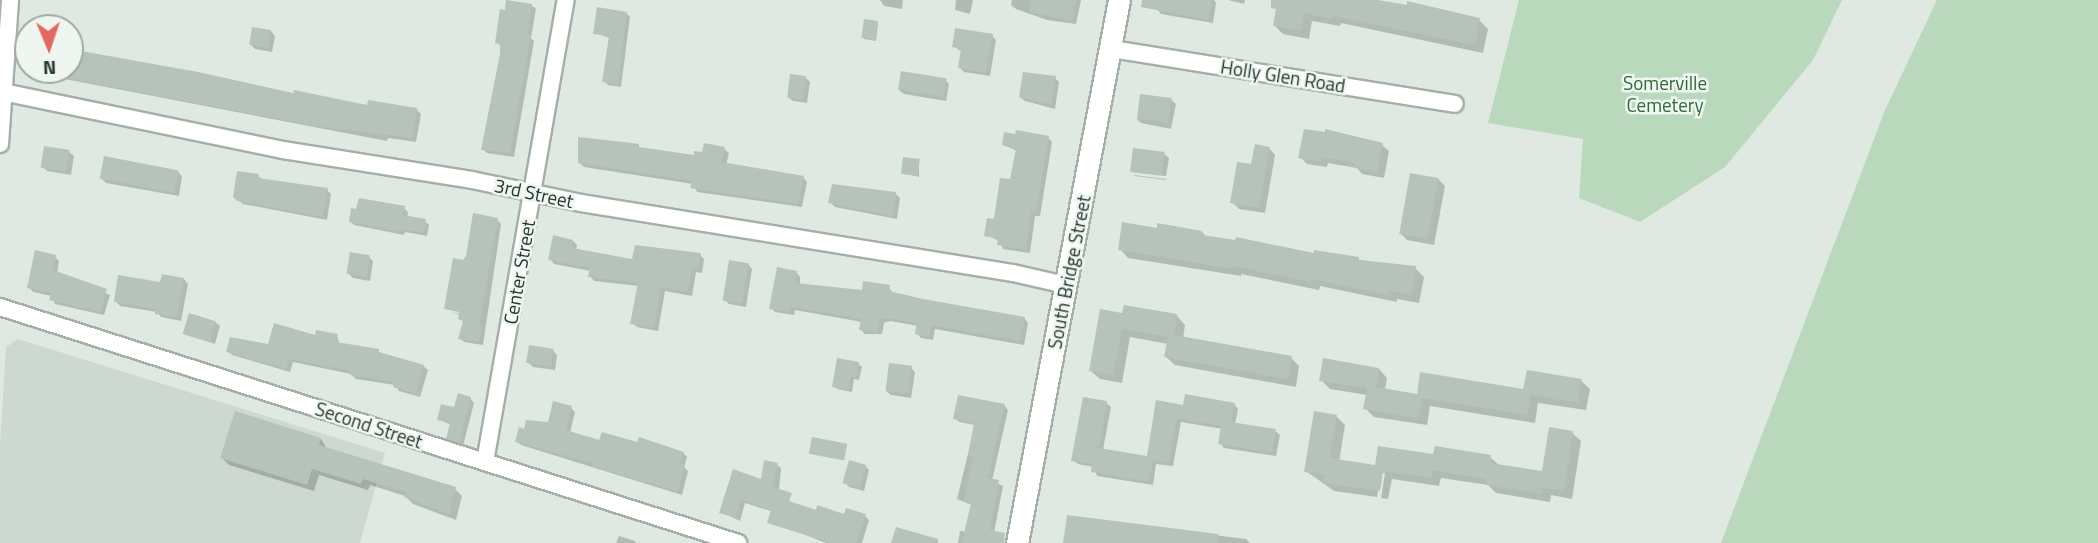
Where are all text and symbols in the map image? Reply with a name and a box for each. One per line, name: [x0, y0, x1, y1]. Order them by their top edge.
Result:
north arrow: [14, 14, 84, 84]
text: N: [43, 54, 57, 83]
street label: Holly Glen Road: [1219, 55, 1347, 97]
park label: Somerville Cemetery: [1623, 72, 1707, 116]
street label: 3rd Street: [492, 174, 576, 212]
street label: South Bridge Street: [1043, 193, 1095, 351]
street label: Center Street: [499, 218, 539, 326]
street label: Second Street: [312, 397, 426, 453]

